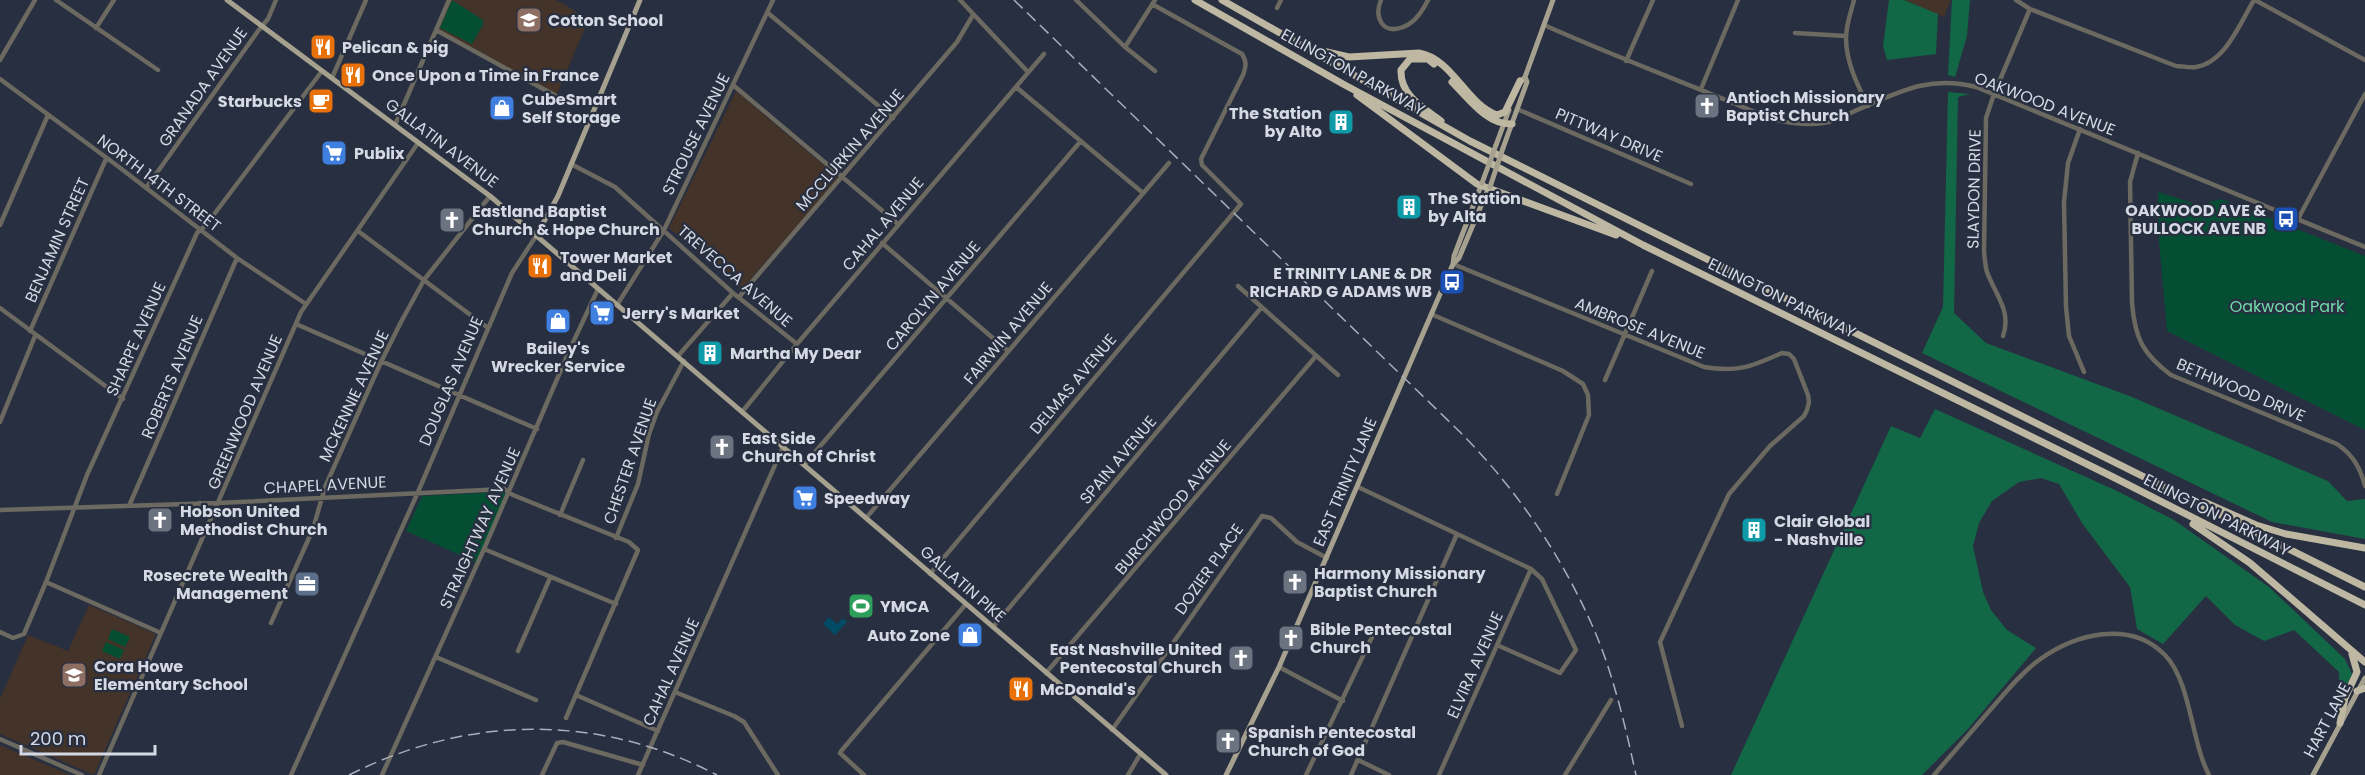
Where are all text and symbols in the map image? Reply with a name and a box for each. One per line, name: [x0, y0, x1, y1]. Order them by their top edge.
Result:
school or university icon: Cotton School: [514, 5, 544, 35]
place label: Cotton School: [548, 9, 663, 32]
street label: GRANADA AVENUE: [153, 22, 253, 152]
street label: ELLINGTON PARKWAY: [1277, 23, 1430, 122]
restaurant icon: Pelican & pig: [308, 32, 338, 62]
place label: Pelican & pig: [342, 36, 449, 59]
restaurant icon: Once Upon a Time in France: [338, 60, 368, 90]
place label: Once Upon a Time in France: [372, 64, 599, 87]
street label: OAKWOOD AVENUE: [1971, 66, 2119, 142]
street label: STROUSE AVENUE: [656, 69, 736, 199]
street label: MCCLURKIN AVENUE: [790, 84, 910, 216]
cafe icon: Starbucks: [306, 86, 336, 116]
place label: Antioch Missionary Baptist Church: [1726, 86, 1886, 127]
place label: CubeSmart Self Storage: [522, 88, 621, 129]
place label: Starbucks: [218, 90, 302, 113]
church icon: Antioch Missionary Baptist Church: [1692, 91, 1722, 121]
street label: GALLATIN AVENUE: [381, 93, 503, 193]
shop icon: CubeSmart Self Storage: [487, 93, 517, 123]
place label: The Station by Alto: [1229, 102, 1322, 143]
street label: PITTWAY DRIVE: [1552, 102, 1666, 168]
building icon: The Station by Alto: [1326, 107, 1356, 137]
street label: NORTH 14TH STREET: [92, 129, 226, 237]
street label: SLAYDON DRIVE: [1961, 129, 1987, 249]
supermarket icon: Publix: [319, 138, 349, 168]
place label: Publix: [354, 142, 405, 165]
street label: CAHAL AVENUE: [837, 172, 929, 276]
street label: BENJAMIN STREET: [19, 174, 95, 306]
place label: The Station by Alta: [1428, 187, 1521, 228]
building icon: The Station by Alta: [1394, 192, 1424, 222]
place label: OAKWOOD AVE & BULLOCK AVE NB: [2125, 199, 2266, 240]
place label: Eastland Baptist Church & Hope Church: [472, 200, 660, 241]
bus stop icon: OAKWOOD AVE & BULLOCK AVE NB: [2271, 204, 2301, 234]
church icon: Eastland Baptist Church & Hope Church: [437, 205, 467, 235]
street label: TREVECCA AVENUE: [673, 220, 797, 332]
street label: CAROLYN AVENUE: [880, 236, 986, 356]
place label: Tower Market and Deli: [560, 246, 672, 287]
restaurant icon: Tower Market and Deli: [525, 251, 555, 281]
street label: ELLINGTON PARKWAY: [1704, 252, 1860, 344]
place label: E TRINITY LANE & DR RICHARD G ADAMS WB: [1250, 262, 1432, 303]
bus stop icon: E TRINITY LANE & DR RICHARD G ADAMS WB: [1437, 267, 1467, 297]
street label: FAIRWIN AVENUE: [958, 277, 1058, 389]
street label: SHARPE AVENUE: [101, 278, 171, 400]
street label: AMBROSE AVENUE: [1571, 291, 1709, 365]
park label: Oakwood Park: [2230, 295, 2345, 318]
supermarket icon: Jerry's Market: [587, 298, 617, 328]
place label: Jerry's Market: [622, 302, 739, 325]
shop icon: Bailey's Wrecker Service: [543, 306, 573, 336]
street label: ROBERTS AVENUE: [136, 312, 208, 442]
street label: DOUGLAS AVENUE: [413, 313, 489, 449]
street label: MCKENNIE AVENUE: [313, 326, 395, 466]
street label: DELMAS AVENUE: [1024, 329, 1122, 439]
street label: GREENWOOD AVENUE: [202, 331, 288, 493]
place label: Bailey's Wrecker Service: [491, 337, 625, 378]
building icon: Martha My Dear: [695, 338, 725, 368]
place label: Martha My Dear: [730, 342, 861, 365]
street label: BETHWOOD DRIVE: [2173, 352, 2309, 428]
street label: CHESTER AVENUE: [598, 395, 662, 527]
street label: SPAIN AVENUE: [1074, 411, 1162, 509]
street label: EAST TRINITY LANE: [1307, 414, 1383, 550]
place label: East Side Church of Christ: [742, 427, 876, 468]
church icon: East Side Church of Christ: [707, 432, 737, 462]
street label: BURCHWOOD AVENUE: [1109, 434, 1237, 580]
street label: STRAIGHTWAY AVENUE: [434, 443, 526, 613]
street label: ELLINGTON PARKWAY: [2140, 468, 2295, 562]
street label: CHAPEL AVENUE: [263, 470, 387, 500]
supermarket icon: Speedway: [790, 483, 820, 513]
place label: Speedway: [824, 487, 911, 510]
place label: Hobson United Methodist Church: [180, 500, 328, 541]
church icon: Hobson United Methodist Church: [145, 505, 175, 535]
place label: Clair Global - Nashville: [1774, 510, 1870, 551]
building icon: Clair Global - Nashville: [1739, 515, 1769, 545]
street label: DOZIER PLACE: [1169, 519, 1249, 619]
street label: GALLATIN PIKE: [915, 540, 1011, 628]
place label: Harmony Missionary Baptist Church: [1314, 562, 1487, 603]
place label: Rosecrete Wealth Management: [143, 564, 288, 605]
church icon: Harmony Missionary Baptist Church: [1280, 567, 1310, 597]
office icon: Rosecrete Wealth Management: [292, 569, 322, 599]
sports icon: YMCA: [846, 591, 876, 621]
place label: YMCA: [880, 595, 930, 618]
street label: ELVIRA AVENUE: [1441, 608, 1509, 722]
street label: CAHAL AVENUE: [637, 614, 705, 730]
place label: Bible Pentecostal Church: [1310, 618, 1452, 659]
shop icon: Auto Zone: [955, 620, 985, 650]
church icon: Bible Pentecostal Church: [1276, 623, 1306, 653]
place label: Auto Zone: [867, 624, 950, 647]
place label: East Nashville United Pentecostal Church: [1050, 638, 1222, 679]
church icon: East Nashville United Pentecostal Church: [1226, 643, 1256, 673]
place label: Cora Howe Elementary School: [94, 655, 248, 696]
school or university icon: Cora Howe Elementary School: [59, 660, 89, 690]
restaurant icon: McDonald's: [1006, 674, 1036, 704]
place label: McDonald's: [1040, 678, 1136, 701]
street label: HART LANE: [2298, 679, 2356, 761]
scale bar: [21, 718, 154, 756]
place label: Spanish Pentecostal Church of God: [1248, 721, 1416, 762]
text: 200 m: [30, 726, 86, 751]
church icon: Spanish Pentecostal Church of God: [1213, 726, 1243, 756]

